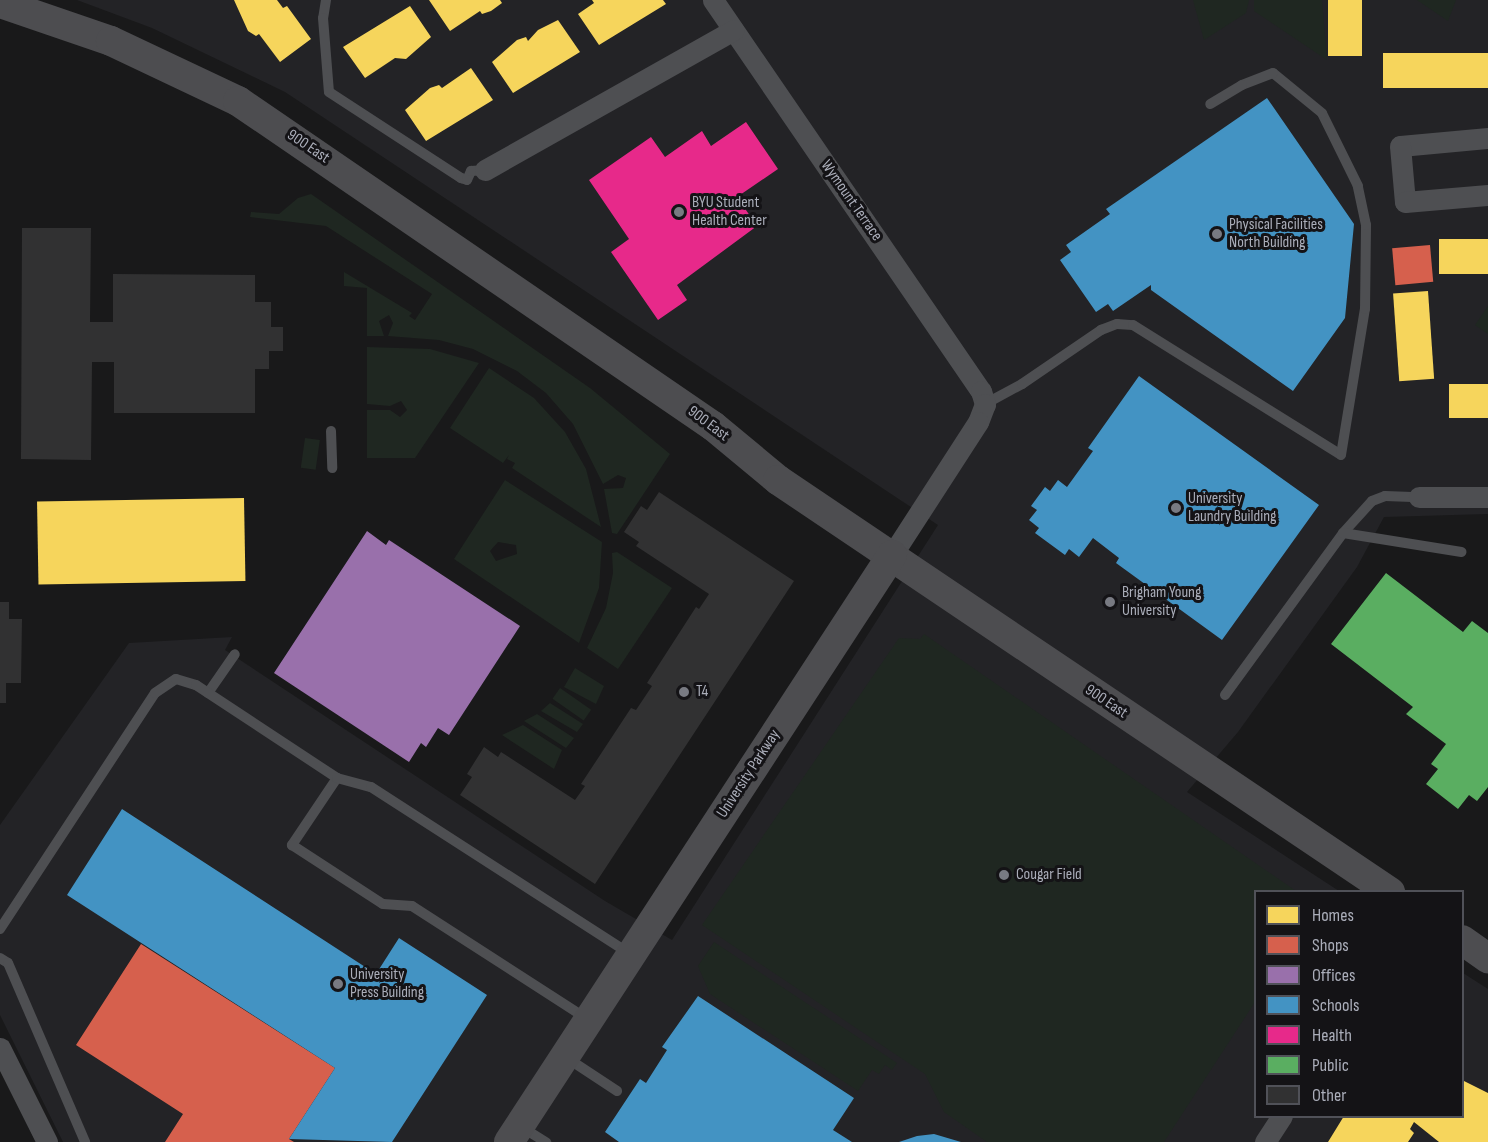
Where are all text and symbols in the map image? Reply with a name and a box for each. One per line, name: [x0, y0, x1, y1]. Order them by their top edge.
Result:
street label: 900 East: [283, 126, 333, 168]
street label: Wymount Terrace: [816, 157, 886, 245]
place label: BYU Student Health Center: [692, 193, 767, 231]
marker: BYU Student Health Center: [670, 203, 688, 221]
place label: Physical Facilities North Building: [1229, 215, 1323, 253]
marker: Physical Facilities North Building: [1210, 227, 1224, 241]
street label: 900 East: [683, 402, 733, 446]
place label: University Laundry Building: [1188, 489, 1276, 527]
marker: University Laundry Building: [1169, 501, 1183, 515]
place label: Brigham Young University: [1122, 583, 1201, 621]
marker: Brigham Young University: [1103, 595, 1117, 609]
street label: 900 East: [1081, 681, 1131, 723]
place label: T4: [696, 682, 708, 702]
marker: T4: [677, 685, 691, 699]
street label: University Parkway: [713, 726, 785, 822]
place label: Cougar Field: [1016, 865, 1082, 885]
marker: Cougar Field: [997, 868, 1011, 882]
legend: [1254, 890, 1464, 1118]
text: Homes: [1312, 905, 1354, 926]
text: Shops: [1312, 935, 1349, 956]
place label: University Press Building: [350, 965, 424, 1003]
text: Offices: [1312, 965, 1355, 986]
marker: University Press Building: [331, 977, 345, 991]
text: Schools: [1312, 995, 1359, 1016]
text: Health: [1312, 1025, 1352, 1046]
text: Public: [1312, 1055, 1349, 1076]
text: Other: [1312, 1085, 1346, 1106]

